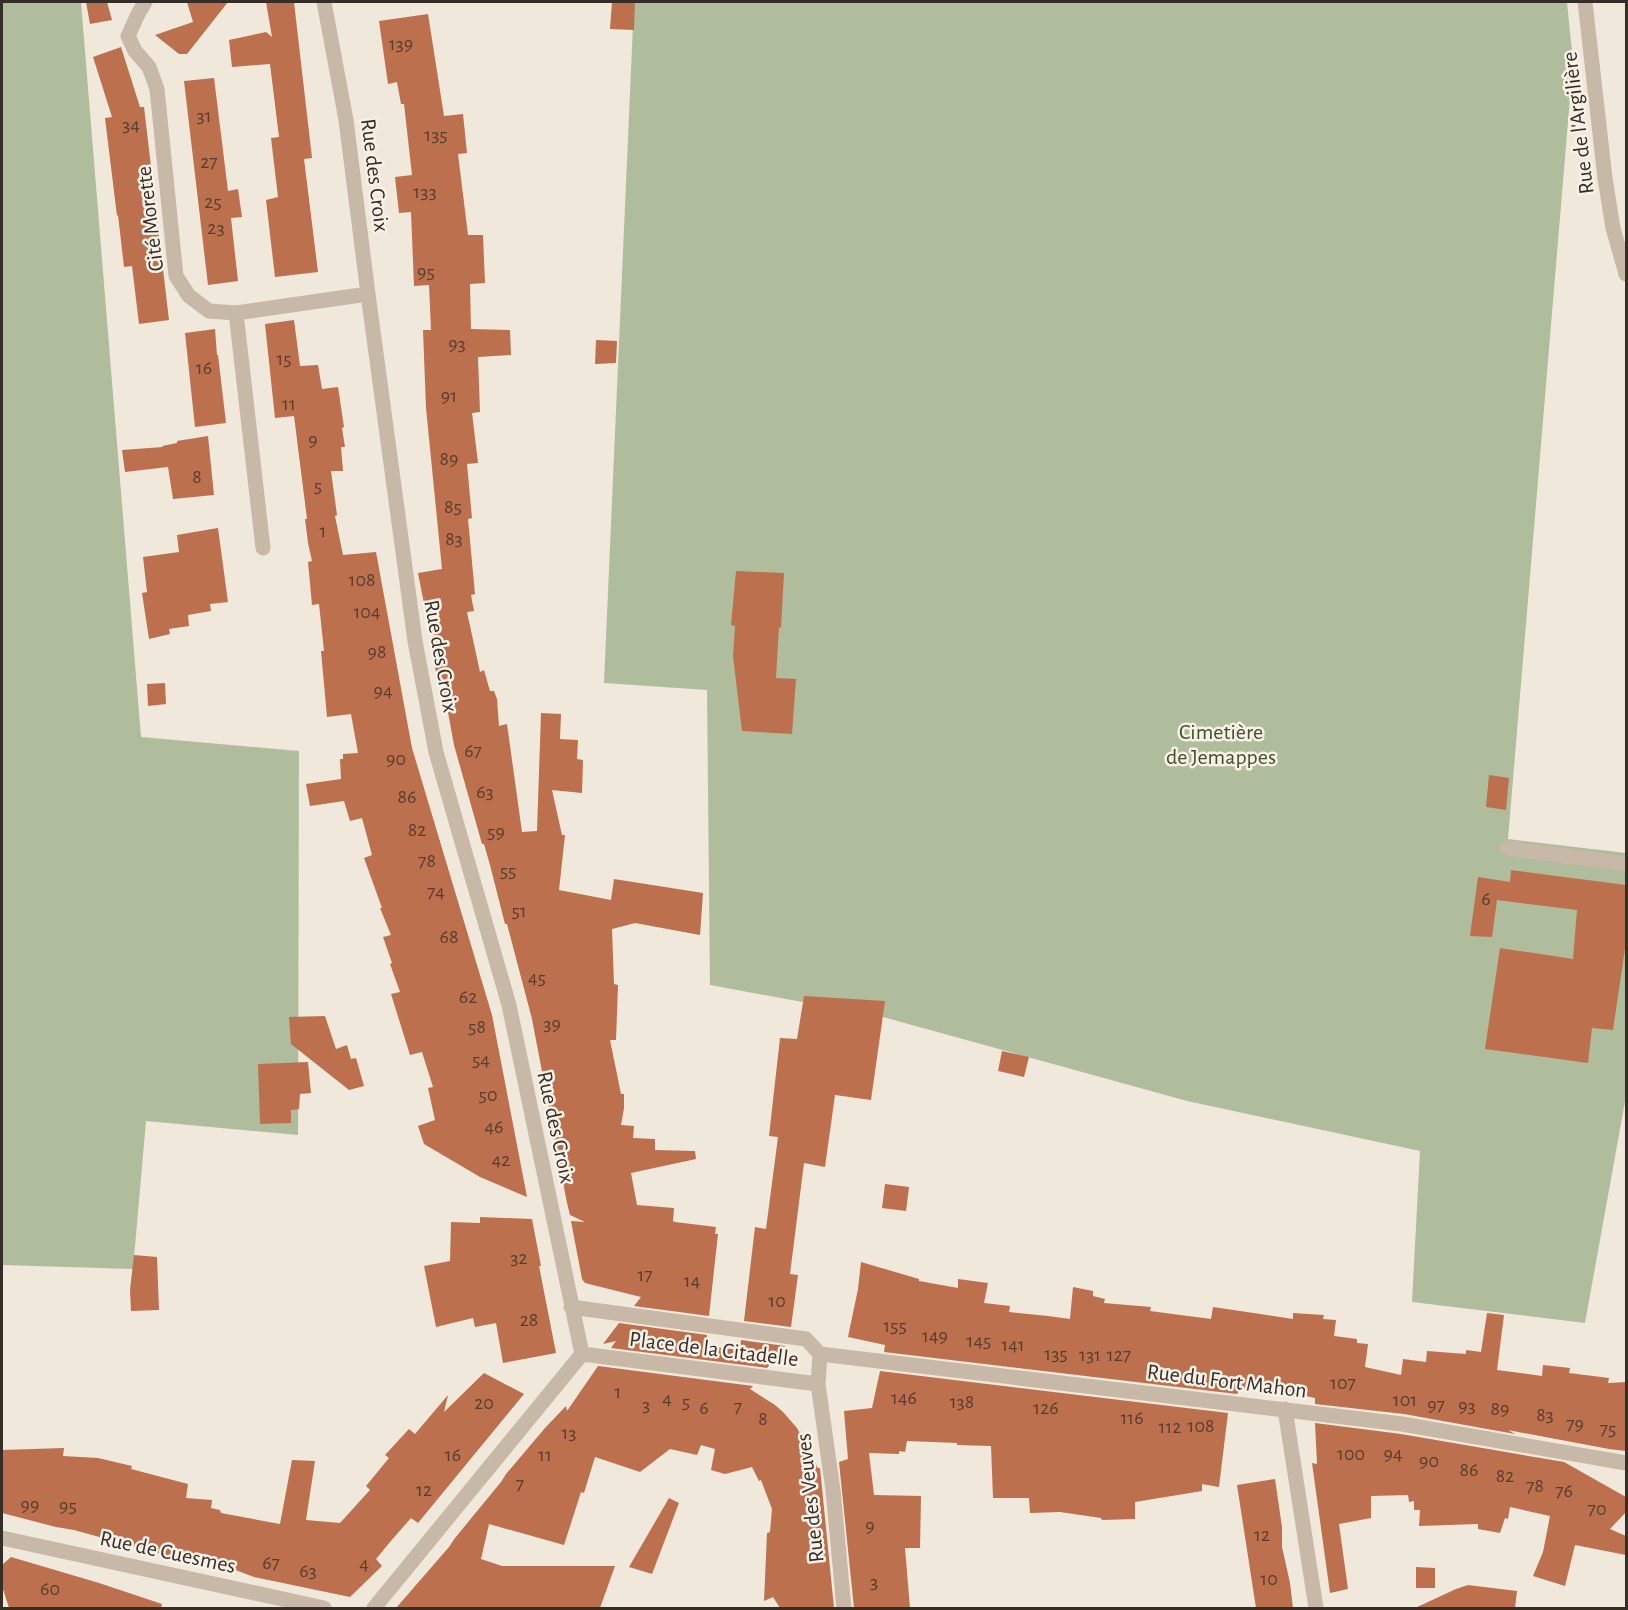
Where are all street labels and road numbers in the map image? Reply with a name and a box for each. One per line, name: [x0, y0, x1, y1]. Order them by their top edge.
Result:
street label: Rue de l'Argilière: [1558, 50, 1598, 195]
street label: Rue des Croix: [357, 117, 393, 233]
street label: Cité Morette: [133, 165, 167, 273]
street label: Rue des Croix: [420, 598, 462, 715]
street label: Rue des Croix: [533, 1069, 579, 1186]
street label: Place de la Citadelle: [628, 1328, 800, 1370]
street label: Rue du Fort Mahon: [1146, 1360, 1308, 1402]
street label: Rue des Veuves: [792, 1432, 828, 1564]
street label: Rue de Cuesmes: [98, 1527, 238, 1577]

